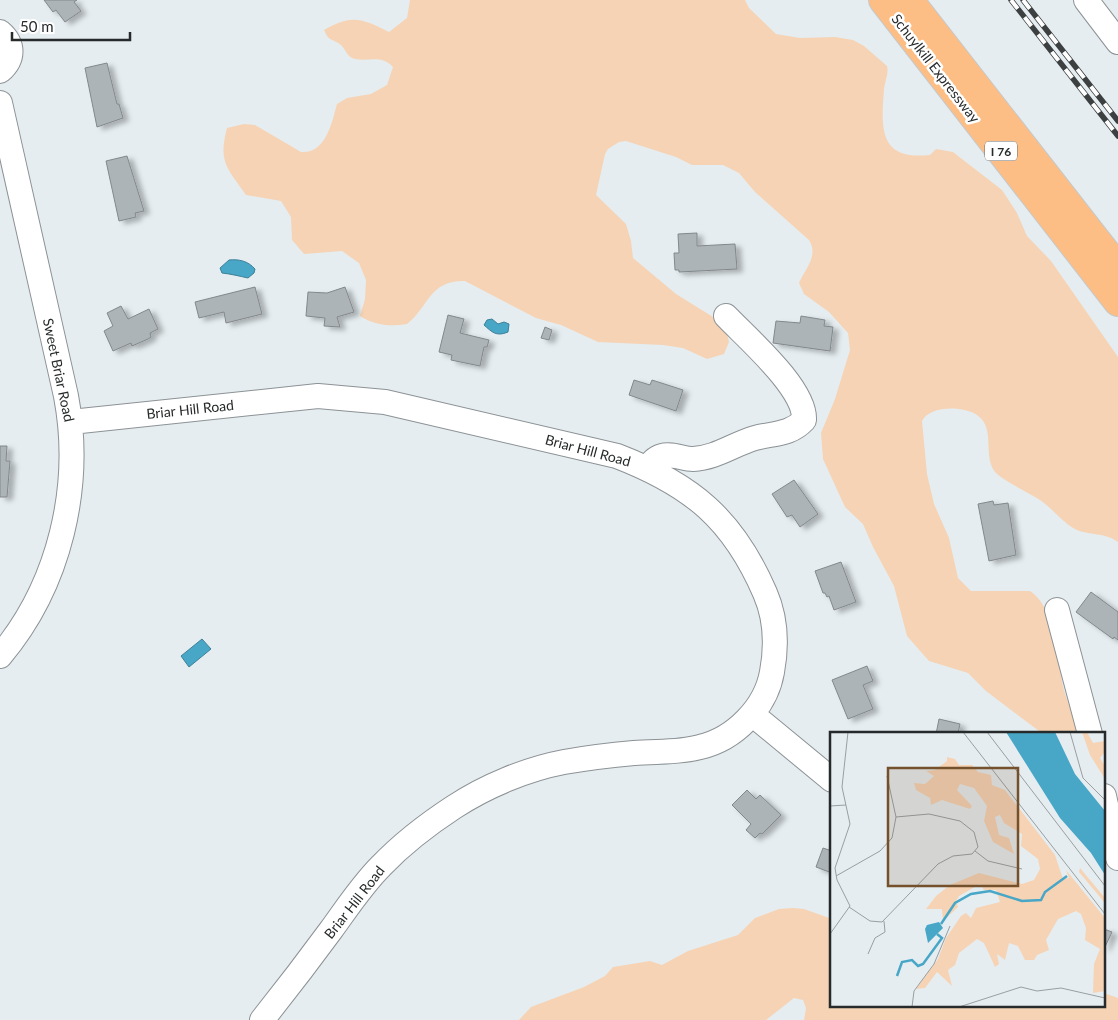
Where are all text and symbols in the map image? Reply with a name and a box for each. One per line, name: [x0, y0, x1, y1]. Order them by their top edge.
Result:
scale bar: [12, 10, 130, 42]
street label: Schuylkill Expressway: [888, 10, 984, 126]
text: 50 m: [20, 17, 54, 35]
road number: I 76: [985, 142, 1017, 160]
street label: Sweet Briar Road: [40, 317, 78, 423]
street label: Briar Hill Road: [145, 396, 235, 422]
street label: Briar Hill Road: [543, 430, 633, 470]
inset map: [830, 732, 1106, 1008]
street label: Briar Hill Road: [320, 862, 388, 942]

